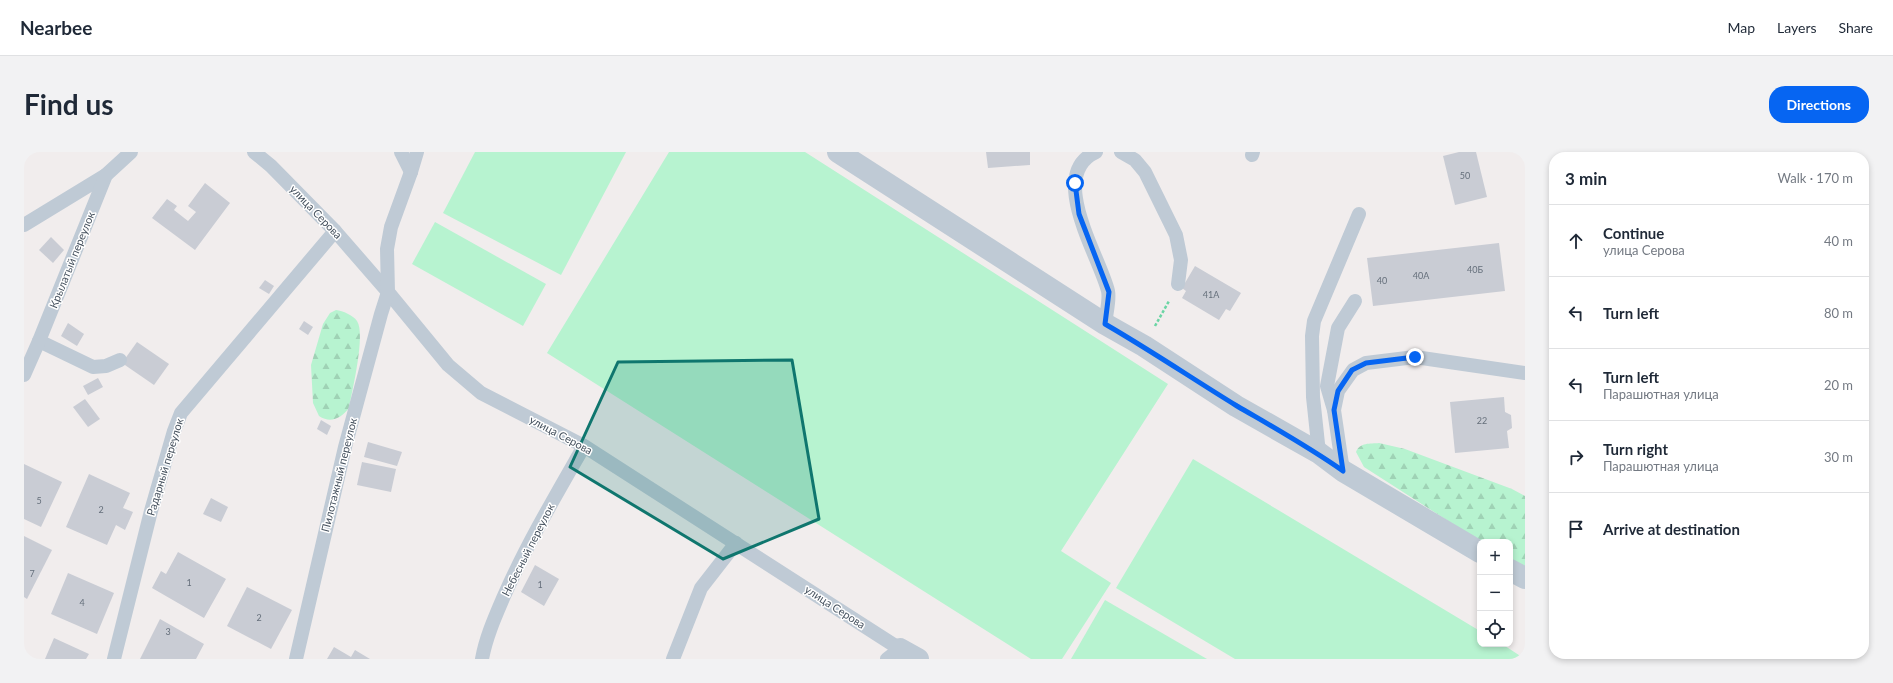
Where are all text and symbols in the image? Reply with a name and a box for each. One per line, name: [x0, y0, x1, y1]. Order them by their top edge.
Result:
text: Nearbee: [20, 16, 92, 39]
text: Map: [1727, 19, 1755, 36]
text: Layers: [1777, 19, 1817, 36]
text: Share: [1839, 19, 1873, 36]
button: Directions: [1769, 86, 1869, 123]
text: Find us: [24, 87, 114, 121]
text: 3 min: [1565, 168, 1607, 189]
house number: 50: [1460, 170, 1470, 181]
text: Walk · 170 m: [1777, 170, 1853, 186]
route start: [1066, 174, 1084, 192]
street label: улица Серова: [288, 182, 345, 241]
street label: Крылатый переулок: [46, 209, 97, 310]
text: Continue: [1603, 224, 1664, 242]
icon: ahead: [1565, 230, 1587, 252]
text: 40 m: [1824, 233, 1853, 249]
text: улица Серова: [1603, 242, 1685, 258]
house number: 40Б: [1467, 264, 1483, 275]
house number: 40А: [1413, 270, 1430, 281]
house number: 40: [1377, 275, 1387, 286]
house number: 41А: [1203, 289, 1220, 300]
icon: left: [1565, 302, 1587, 324]
text: Turn left: [1603, 304, 1659, 322]
text: 80 m: [1824, 305, 1853, 321]
route end: [1406, 348, 1424, 366]
text: Turn left: [1603, 368, 1659, 386]
icon: left: [1565, 374, 1587, 396]
text: 20 m: [1824, 377, 1853, 393]
text: Парашютная улица: [1603, 386, 1719, 402]
street label: улица Серова: [528, 413, 595, 457]
house number: 22: [1477, 415, 1487, 426]
street label: Радарный переулок: [144, 416, 186, 517]
street label: Пилотажный переулок: [318, 416, 359, 533]
text: Turn right: [1603, 440, 1668, 458]
icon: right: [1565, 446, 1587, 468]
text: 30 m: [1824, 449, 1853, 465]
text: Парашютная улица: [1603, 458, 1719, 474]
house number: 5: [36, 495, 42, 506]
street label: Небесный переулок: [499, 501, 557, 598]
house number: 2: [98, 504, 104, 515]
icon: arrive: [1565, 518, 1587, 540]
text: Arrive at destination: [1603, 520, 1740, 538]
map controls: [1477, 539, 1513, 647]
button: +: [1477, 539, 1513, 575]
house number: 7: [29, 568, 35, 579]
button: −: [1477, 575, 1513, 611]
house number: 1: [186, 577, 192, 588]
house number: 1: [537, 579, 543, 590]
street label: улица Серова: [803, 582, 868, 631]
house number: 4: [79, 597, 85, 608]
button: locate: [1477, 611, 1513, 647]
house number: 2: [256, 612, 262, 623]
house number: 3: [165, 626, 171, 637]

